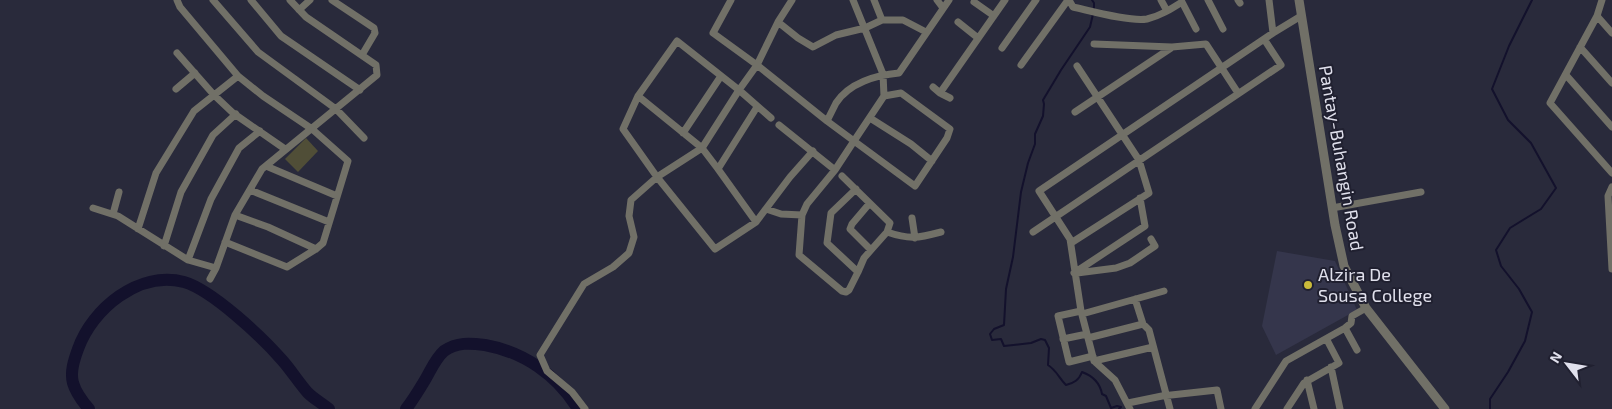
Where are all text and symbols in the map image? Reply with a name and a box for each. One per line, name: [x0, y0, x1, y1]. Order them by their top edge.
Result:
street label: Pantay-Buhangin Road: [1315, 63, 1369, 252]
place label: Alzira De Sousa College: [1318, 263, 1432, 306]
marker: Alzira De Sousa College: [1302, 279, 1314, 291]
north arrow: [1542, 339, 1592, 389]
text: N: [1546, 348, 1565, 366]

